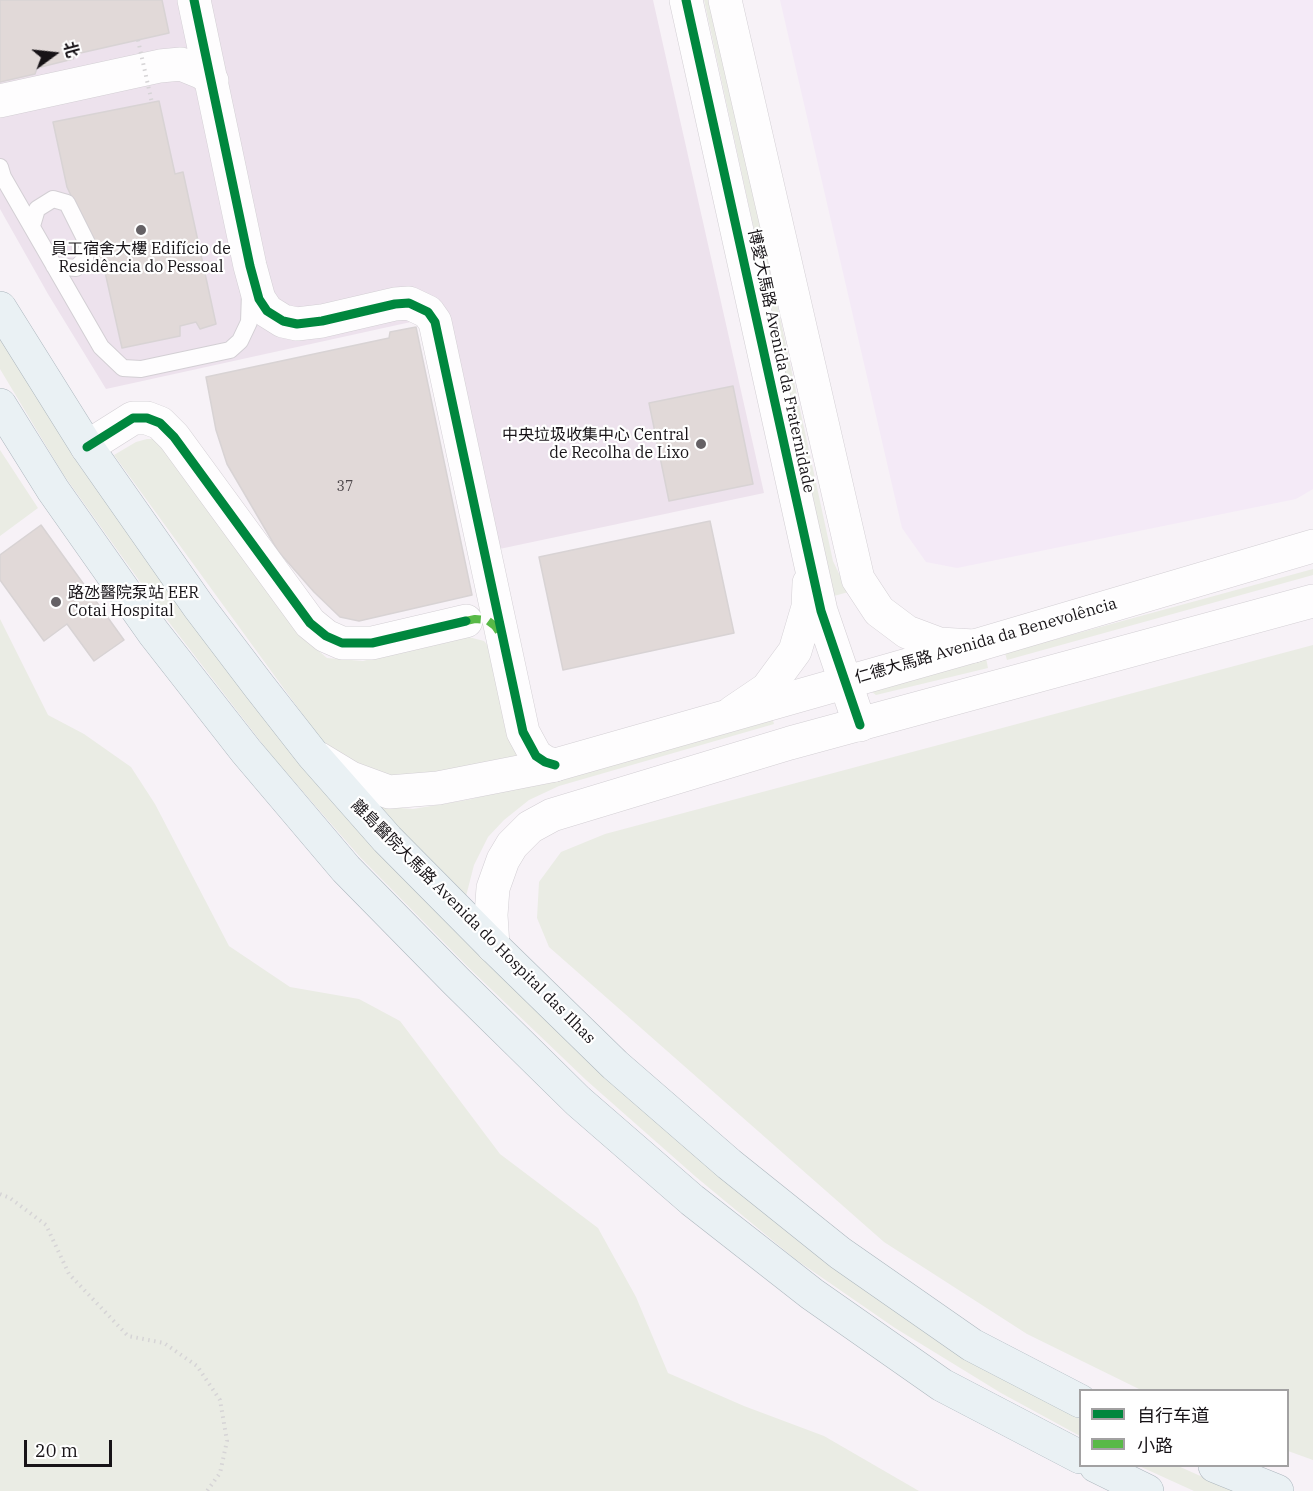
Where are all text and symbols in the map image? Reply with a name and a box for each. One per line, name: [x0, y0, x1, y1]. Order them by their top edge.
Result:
north arrow: [24, 24, 84, 84]
text: 北: [60, 39, 83, 60]
marker: 員工宿舍大樓 Edifício de Residência do Pessoal: [134, 223, 148, 237]
street label: 博愛大馬路 Avenida da Fraternidade: [744, 227, 818, 495]
place label: 員工宿舍大樓 Edifício de Residência do Pessoal: [51, 239, 231, 277]
place label: 中央垃圾收集中心 Central de Recolha de Lixo: [502, 425, 689, 463]
marker: 中央垃圾收集中心 Central de Recolha de Lixo: [694, 437, 708, 451]
house number: 37: [337, 479, 353, 495]
place label: 路氹醫院泵站 EER Cotai Hospital: [68, 583, 199, 621]
street label: 仁德大馬路 Avenida da Benevolência: [853, 594, 1119, 688]
marker: 路氹醫院泵站 EER Cotai Hospital: [49, 595, 63, 609]
street label: 離島醫院大馬路 Avenida do Hospital das Ilhas: [347, 796, 599, 1048]
legend: [1079, 1389, 1289, 1467]
text: 自行车道: [1137, 1404, 1209, 1427]
scale bar: [27, 1428, 116, 1466]
text: 小路: [1137, 1434, 1173, 1457]
text: 20 m: [35, 1439, 78, 1462]

